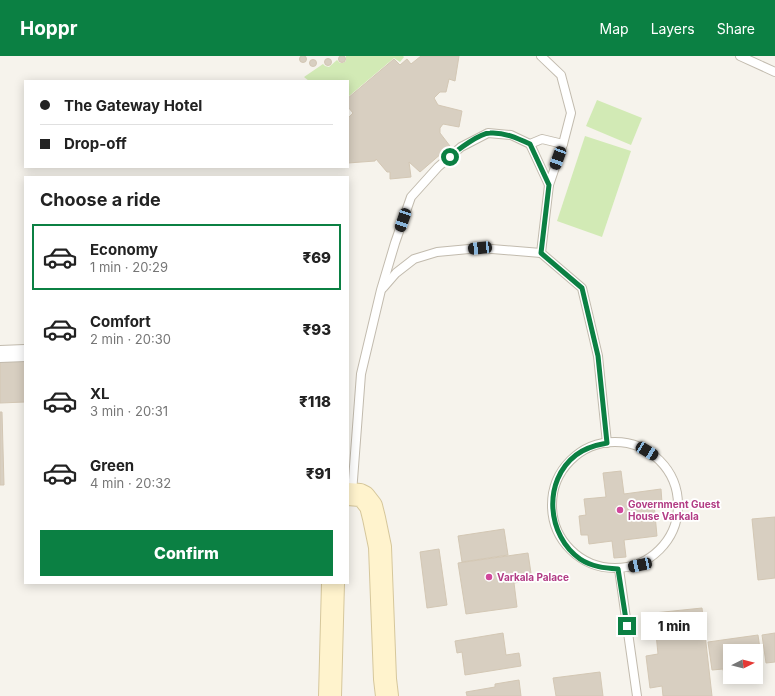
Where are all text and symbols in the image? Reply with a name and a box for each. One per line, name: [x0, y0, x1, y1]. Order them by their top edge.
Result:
text: Hoppr: [20, 17, 78, 40]
text: Map: [600, 20, 629, 37]
text: Layers: [651, 20, 695, 37]
text: Share: [717, 20, 755, 37]
text: The Gateway Hotel: [64, 96, 202, 115]
text: Drop-off: [64, 134, 127, 153]
car: [548, 145, 568, 171]
route start: [441, 148, 459, 166]
text: Choose a ride: [40, 189, 161, 210]
car: [393, 207, 413, 233]
icon: car: [42, 239, 78, 275]
text: Economy: [90, 240, 158, 259]
car: [467, 241, 493, 255]
text: ₹69: [302, 248, 331, 267]
text: 1 min · 20:29: [90, 259, 168, 275]
icon: car: [42, 311, 78, 347]
text: Comfort: [90, 312, 151, 331]
text: ₹93: [302, 320, 331, 339]
text: 2 min · 20:30: [90, 331, 171, 347]
icon: car: [42, 383, 78, 419]
text: XL: [90, 384, 110, 403]
text: ₹118: [299, 392, 331, 411]
text: 3 min · 20:31: [90, 403, 168, 419]
car: [634, 440, 660, 462]
icon: car: [42, 455, 78, 491]
text: Green: [90, 456, 134, 475]
text: ₹91: [306, 464, 331, 483]
text: 4 min · 20:32: [90, 475, 171, 491]
place label: Government Guest House Varkala: [628, 498, 720, 522]
marker: Government Guest House Varkala: [615, 505, 625, 515]
button: Confirm: [40, 530, 333, 576]
car: [627, 557, 653, 573]
place label: Varkala Palace: [497, 571, 569, 583]
marker: Varkala Palace: [484, 572, 494, 582]
callout: 1 min: [641, 612, 707, 640]
route end: [618, 617, 636, 635]
text: 1 min: [658, 618, 690, 634]
north arrow: [723, 644, 763, 684]
map controls: [723, 644, 763, 684]

